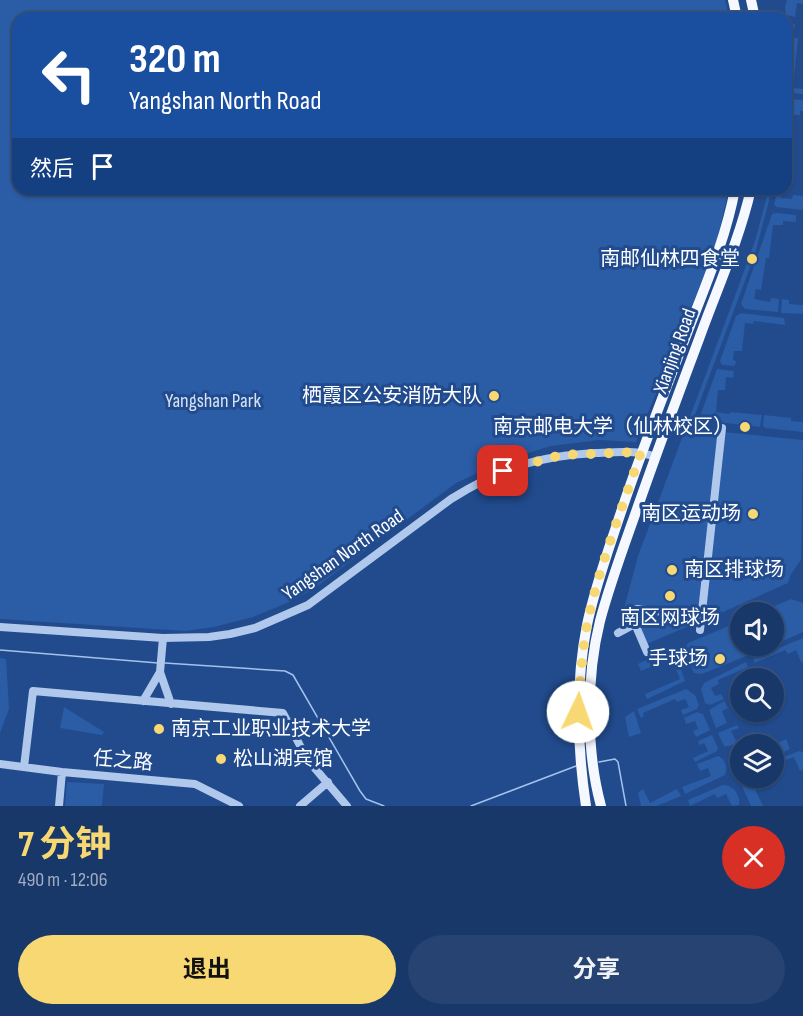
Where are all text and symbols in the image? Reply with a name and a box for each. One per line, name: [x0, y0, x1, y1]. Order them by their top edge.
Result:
text: 320 m: [129, 34, 221, 85]
icon: left: [30, 36, 108, 114]
text: Yangshan North Road: [129, 85, 321, 117]
icon: arrive: [86, 150, 119, 183]
text: 然后: [30, 156, 74, 183]
place label: 南邮仙林四食堂: [600, 247, 740, 271]
marker: 南邮仙林四食堂: [745, 252, 759, 266]
street label: Xianjing Road: [648, 305, 701, 398]
place label: 栖霞区公安消防大队: [302, 384, 482, 408]
park label: Yangshan Park: [165, 389, 261, 413]
marker: 栖霞区公安消防大队: [487, 389, 501, 403]
place label: 南京邮电大学（仙林校区）: [493, 415, 733, 439]
marker: 南京邮电大学（仙林校区）: [738, 420, 752, 434]
pin: [477, 445, 528, 496]
icon: arrive: [486, 454, 519, 487]
place label: 南区运动场: [641, 502, 741, 526]
street label: Yangshan North Road: [278, 504, 408, 606]
marker: 南区运动场: [746, 507, 760, 521]
place label: 南区排球场: [684, 558, 784, 582]
marker: 南区排球场: [665, 563, 679, 577]
marker: 南区网球场: [663, 589, 677, 603]
map controls: [730, 602, 784, 788]
button: sound: [730, 602, 784, 656]
place label: 南区网球场: [620, 606, 720, 630]
place label: 手球场: [648, 647, 708, 671]
marker: 手球场: [713, 652, 727, 666]
button: search: [730, 668, 784, 722]
position arrow: [546, 680, 610, 744]
place label: 南京工业职业技术大学: [171, 717, 371, 741]
marker: 南京工业职业技术大学: [152, 722, 166, 736]
button: layers: [730, 734, 784, 788]
street label: 任之路: [92, 746, 154, 776]
place label: 松山湖宾馆: [233, 747, 333, 771]
marker: 松山湖宾馆: [214, 752, 228, 766]
text: 7 分钟: [18, 824, 111, 867]
button: close: [722, 826, 785, 889]
text: 490 m · 12:06: [18, 868, 107, 892]
button: 退出: [18, 935, 396, 1004]
button: 分享: [408, 935, 785, 1004]

